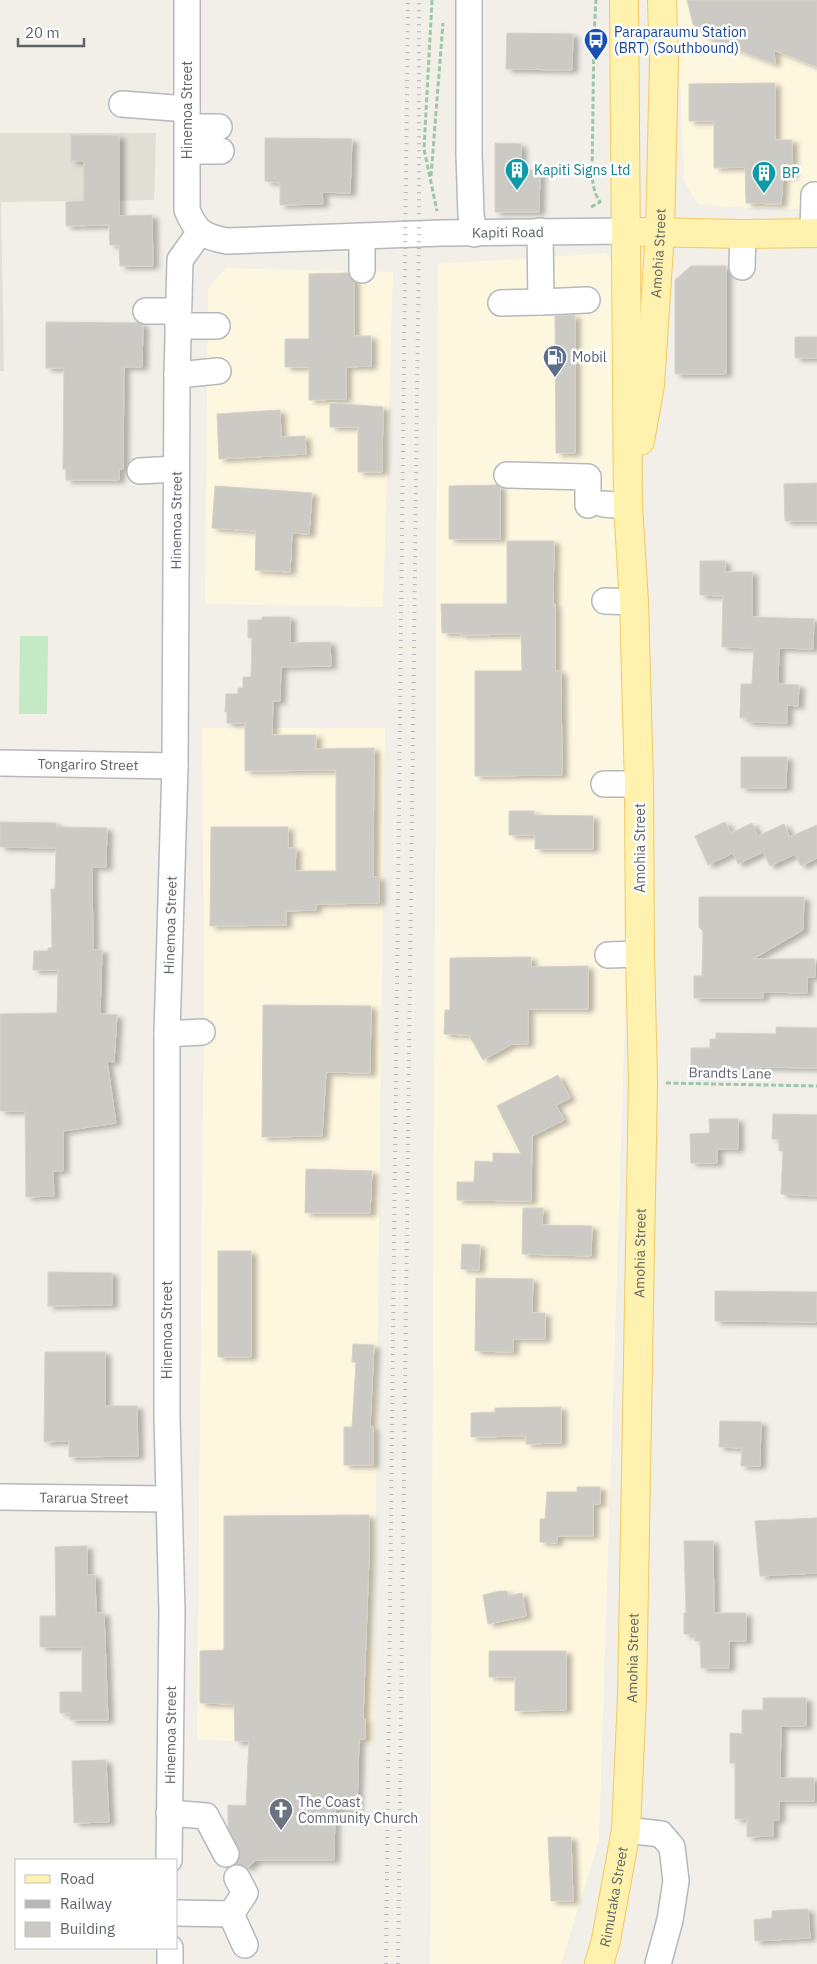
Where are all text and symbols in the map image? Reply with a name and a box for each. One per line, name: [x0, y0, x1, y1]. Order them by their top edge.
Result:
scale bar: [18, 15, 84, 47]
text: 20 m: [25, 23, 60, 42]
place label: Paraparaumu Station (BRT) (Southbound): [614, 23, 747, 57]
bus stop icon: Paraparaumu Station (BRT) (Southbound): [583, 27, 609, 61]
street label: Hinemoa Street: [178, 61, 196, 159]
building icon: Kapiti Signs Ltd: [504, 157, 530, 191]
building icon: BP: [751, 160, 777, 194]
place label: Kapiti Signs Ltd: [534, 161, 630, 179]
place label: BP: [782, 164, 800, 182]
street label: Amohia Street: [647, 208, 670, 299]
street label: Kapiti Road: [472, 223, 544, 242]
fuel station icon: Mobil: [542, 344, 568, 378]
place label: Mobil: [572, 348, 607, 366]
street label: Hinemoa Street: [167, 471, 186, 569]
street label: Tongariro Street: [37, 755, 139, 774]
street label: Amohia Street: [631, 803, 649, 893]
street label: Hinemoa Street: [160, 876, 181, 975]
street label: Brandts Lane: [688, 1063, 772, 1083]
street label: Amohia Street: [630, 1208, 650, 1298]
street label: Hinemoa Street: [158, 1281, 176, 1379]
street label: Tararua Street: [39, 1488, 129, 1508]
street label: Amohia Street: [623, 1613, 643, 1703]
street label: Hinemoa Street: [161, 1686, 180, 1784]
place label: The Coast Community Church: [298, 1793, 418, 1827]
church icon: The Coast Community Church: [268, 1797, 294, 1831]
street label: Rimutaka Street: [595, 1845, 632, 1949]
legend: [15, 1859, 178, 1949]
text: Road: [60, 1869, 95, 1888]
text: Railway: [60, 1894, 113, 1913]
text: Building: [60, 1919, 115, 1938]

